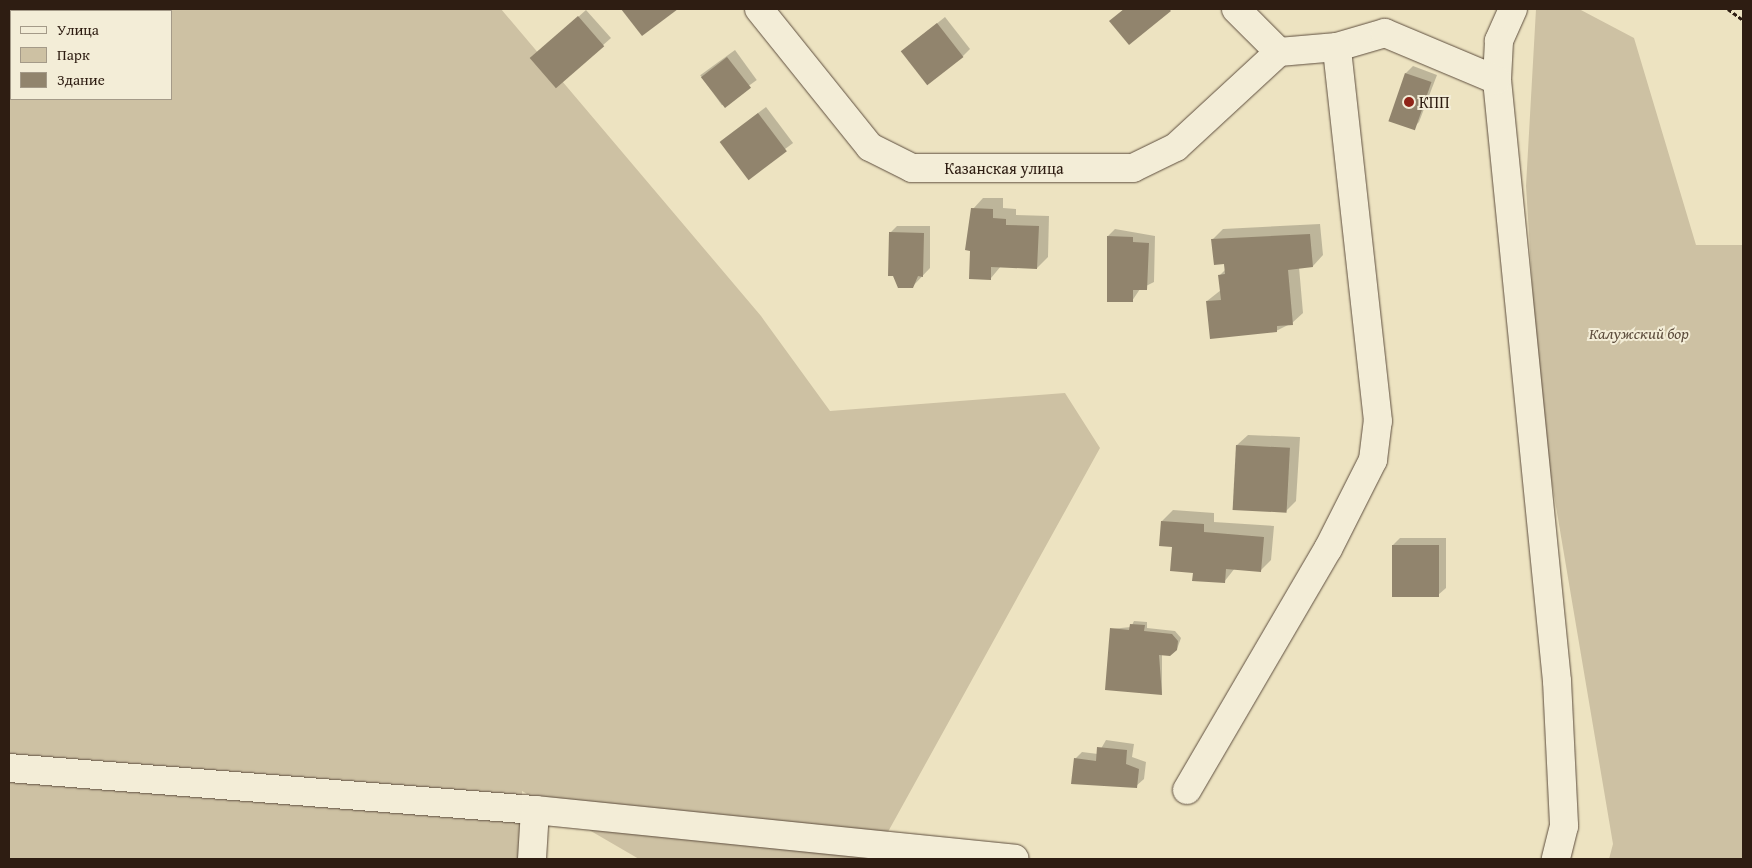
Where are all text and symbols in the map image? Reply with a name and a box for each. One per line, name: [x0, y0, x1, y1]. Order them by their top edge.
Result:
legend: [10, 10, 172, 100]
text: Улица: [57, 19, 99, 40]
text: Парк: [57, 44, 90, 65]
text: Здание: [57, 69, 105, 90]
place label: КПП: [1419, 92, 1449, 112]
marker: КПП: [1403, 96, 1415, 108]
street label: Казанская улица: [944, 158, 1064, 178]
park label: Калужский бор: [1589, 323, 1689, 343]

